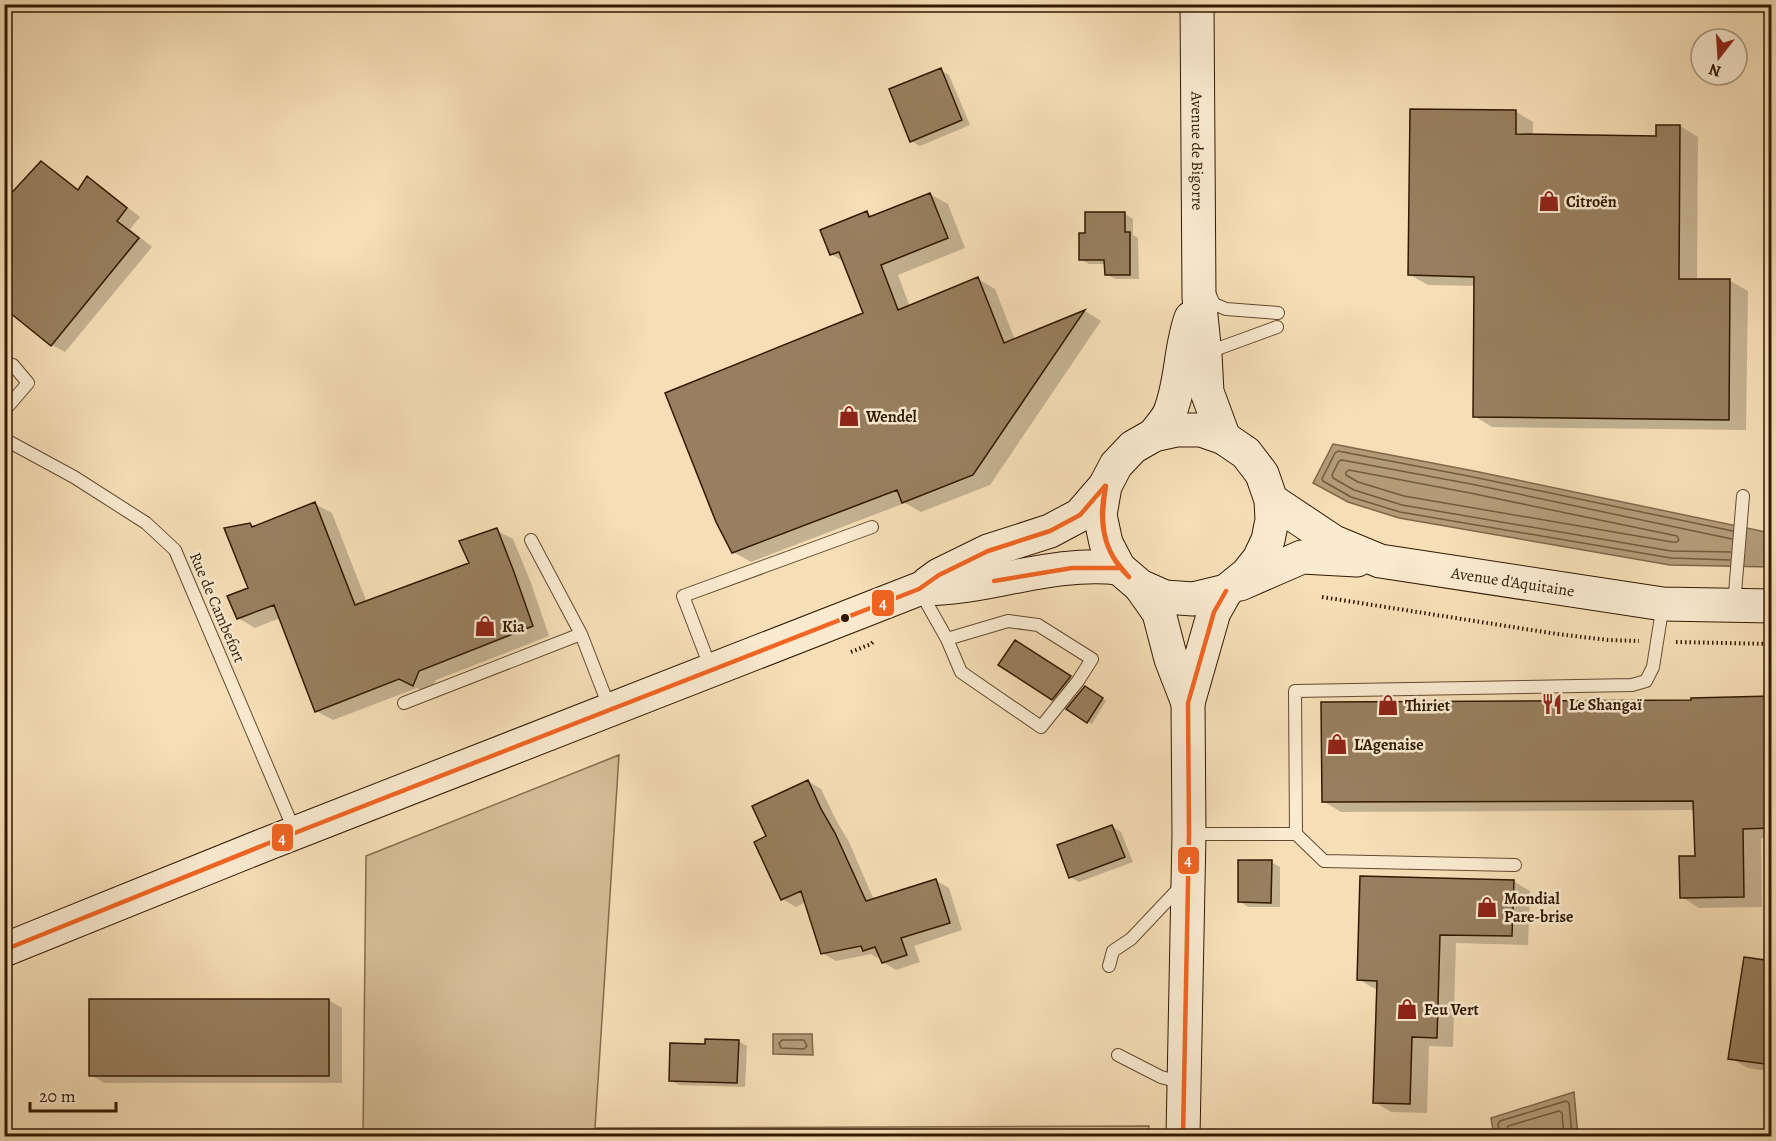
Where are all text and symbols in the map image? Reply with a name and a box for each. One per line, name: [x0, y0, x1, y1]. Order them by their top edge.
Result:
north arrow: [1689, 27, 1749, 87]
text: N: [1706, 58, 1724, 83]
street label: Avenue de Bigorre: [1186, 90, 1208, 211]
shop icon: Citroën: [1537, 189, 1561, 213]
place label: Citroën: [1566, 191, 1617, 213]
shop icon: Wendel: [837, 404, 861, 428]
place label: Wendel: [865, 406, 918, 428]
street label: Rue de Cambefort: [184, 549, 250, 666]
street label: Avenue d'Aquitaine: [1449, 562, 1576, 602]
line badge: 4: [871, 589, 895, 617]
text: 4: [879, 593, 887, 615]
unlabelled marker: [839, 612, 851, 624]
shop icon: Kia: [473, 614, 497, 638]
place label: Kia: [502, 616, 525, 638]
restaurant icon: Le Shangaï: [1540, 692, 1564, 716]
shop icon: Thiriet: [1376, 693, 1400, 717]
place label: Le Shangaï: [1569, 694, 1642, 716]
place label: Thiriet: [1405, 695, 1451, 717]
shop icon: L'Agenaise: [1325, 732, 1349, 756]
place label: L'Agenaise: [1354, 734, 1424, 756]
line badge: 4: [271, 823, 294, 852]
text: 4: [278, 828, 286, 850]
line badge: 4: [1177, 846, 1200, 875]
text: 4: [1184, 850, 1192, 872]
place label: Mondial Pare-brise: [1504, 888, 1574, 928]
shop icon: Mondial Pare-brise: [1475, 895, 1499, 919]
shop icon: Feu Vert: [1395, 997, 1419, 1021]
place label: Feu Vert: [1424, 999, 1480, 1021]
scale bar: [30, 1075, 116, 1113]
text: 20 m: [39, 1084, 76, 1108]

